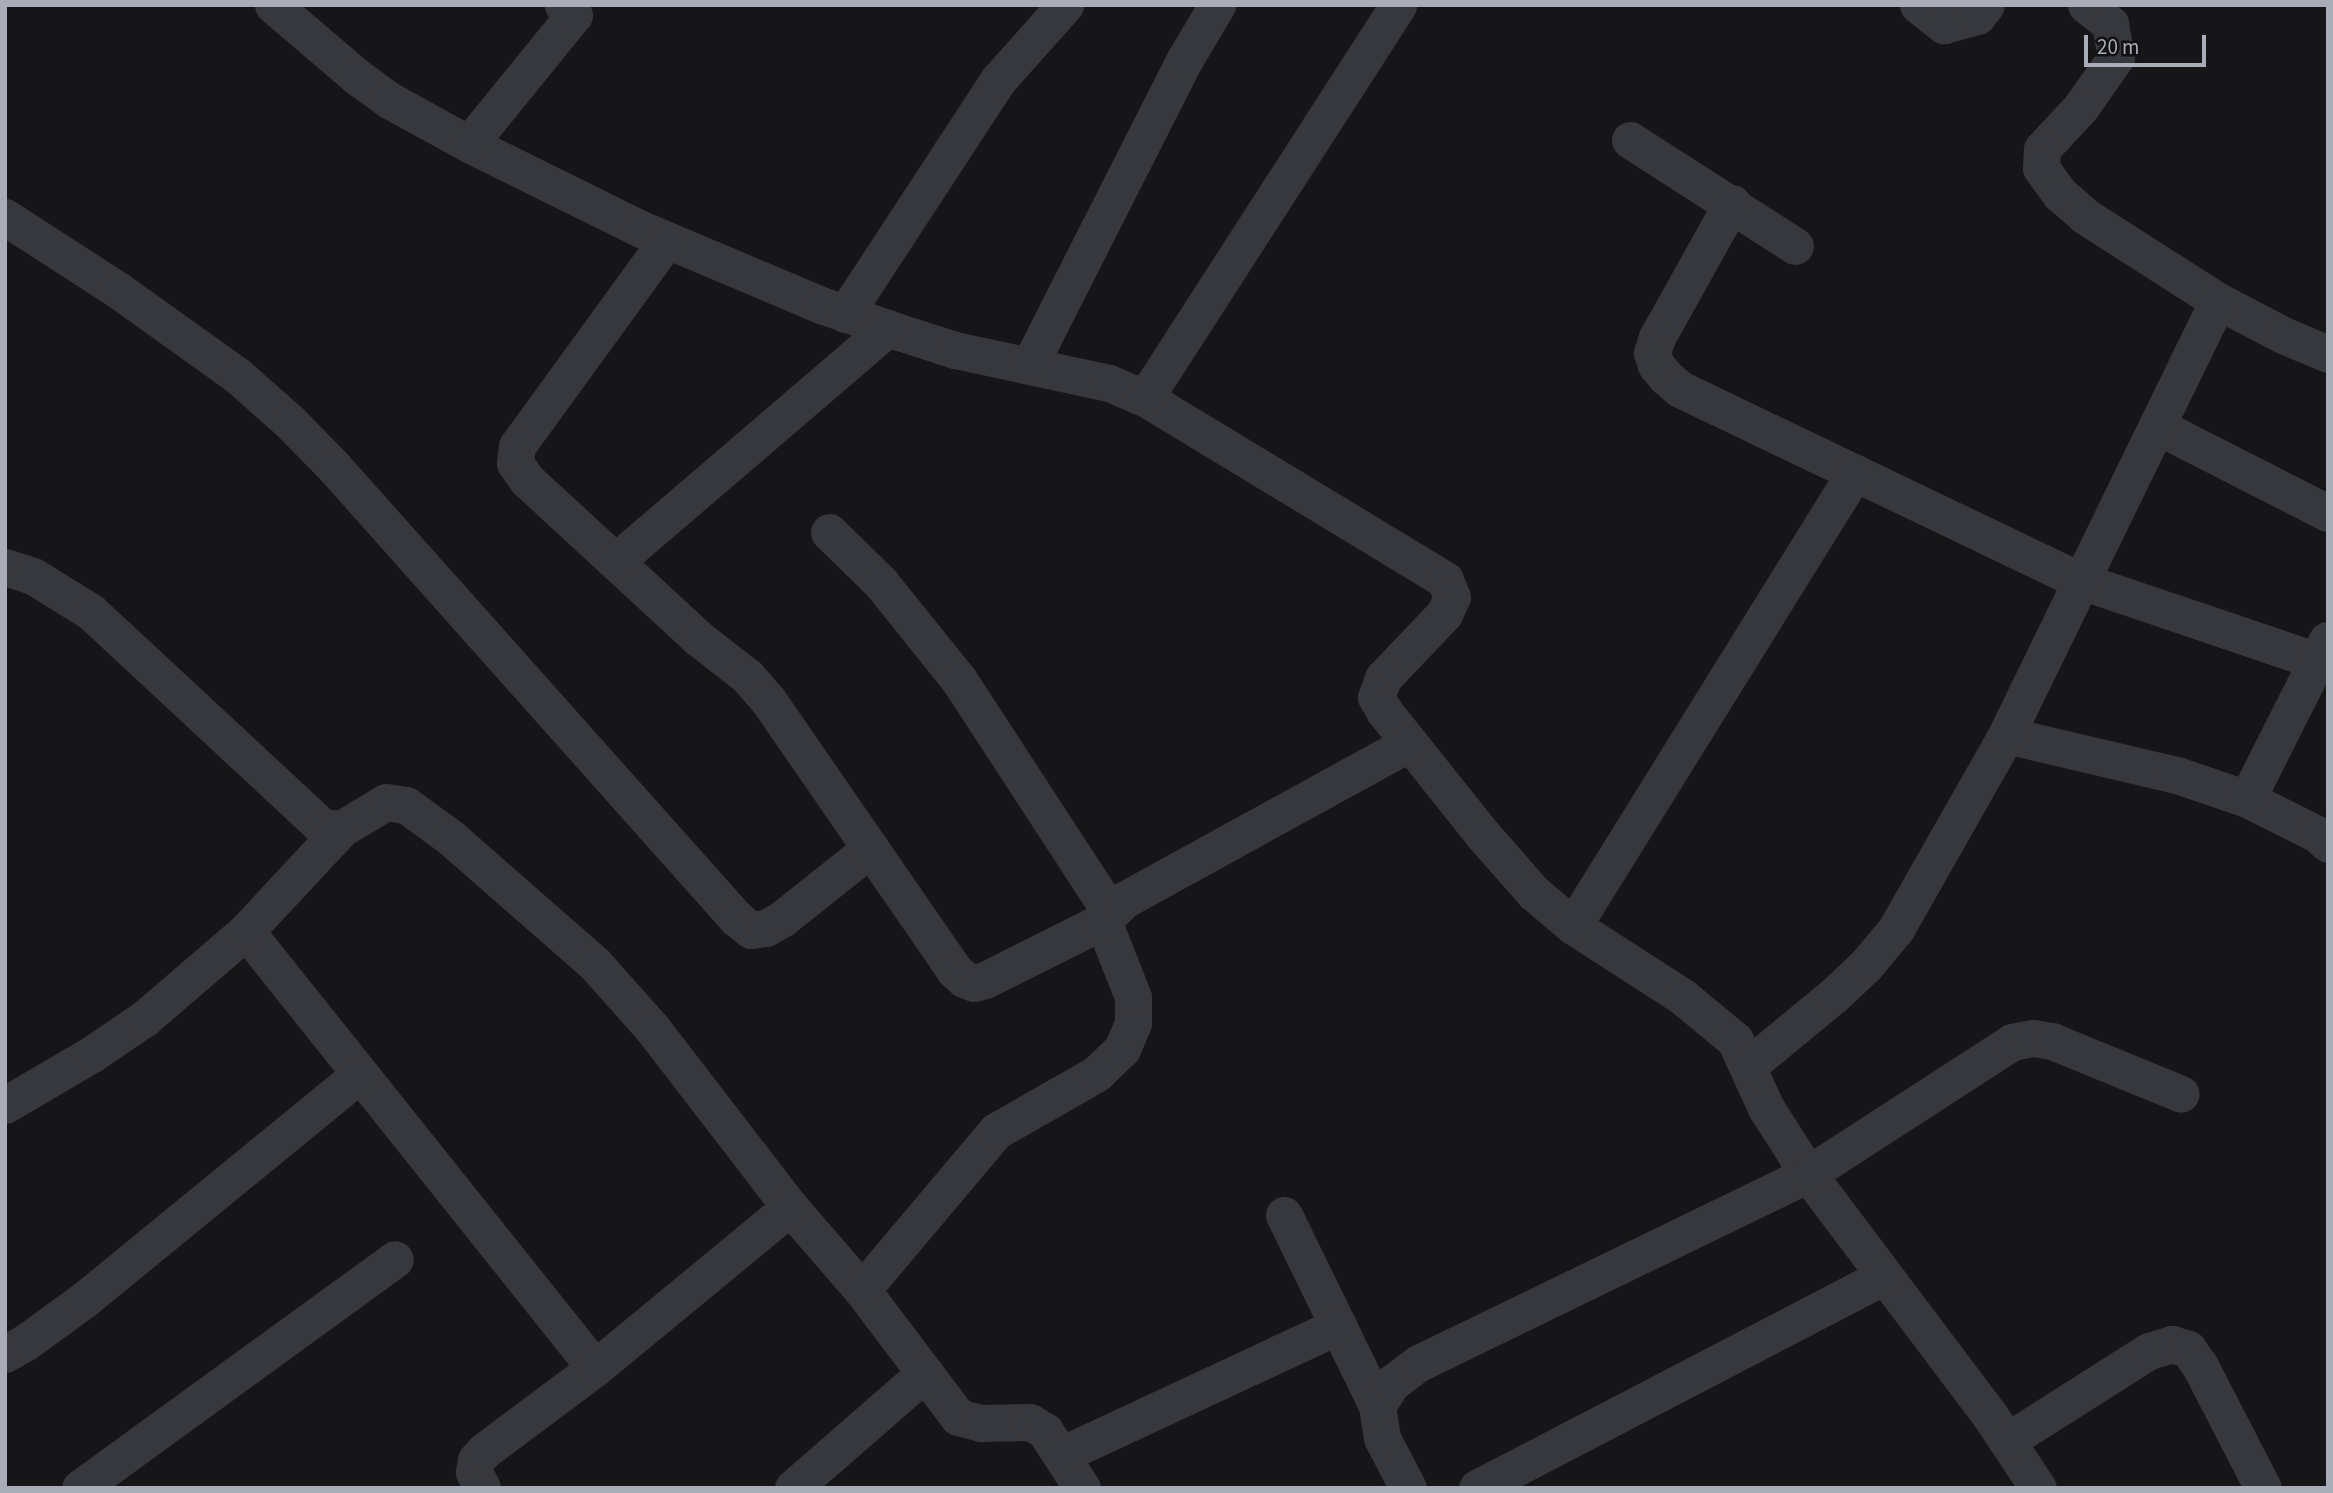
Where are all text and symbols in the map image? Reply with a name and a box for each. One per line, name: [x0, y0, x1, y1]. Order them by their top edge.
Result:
scale bar: [2088, 21, 2210, 65]
text: 20 m: [2097, 32, 2139, 62]

